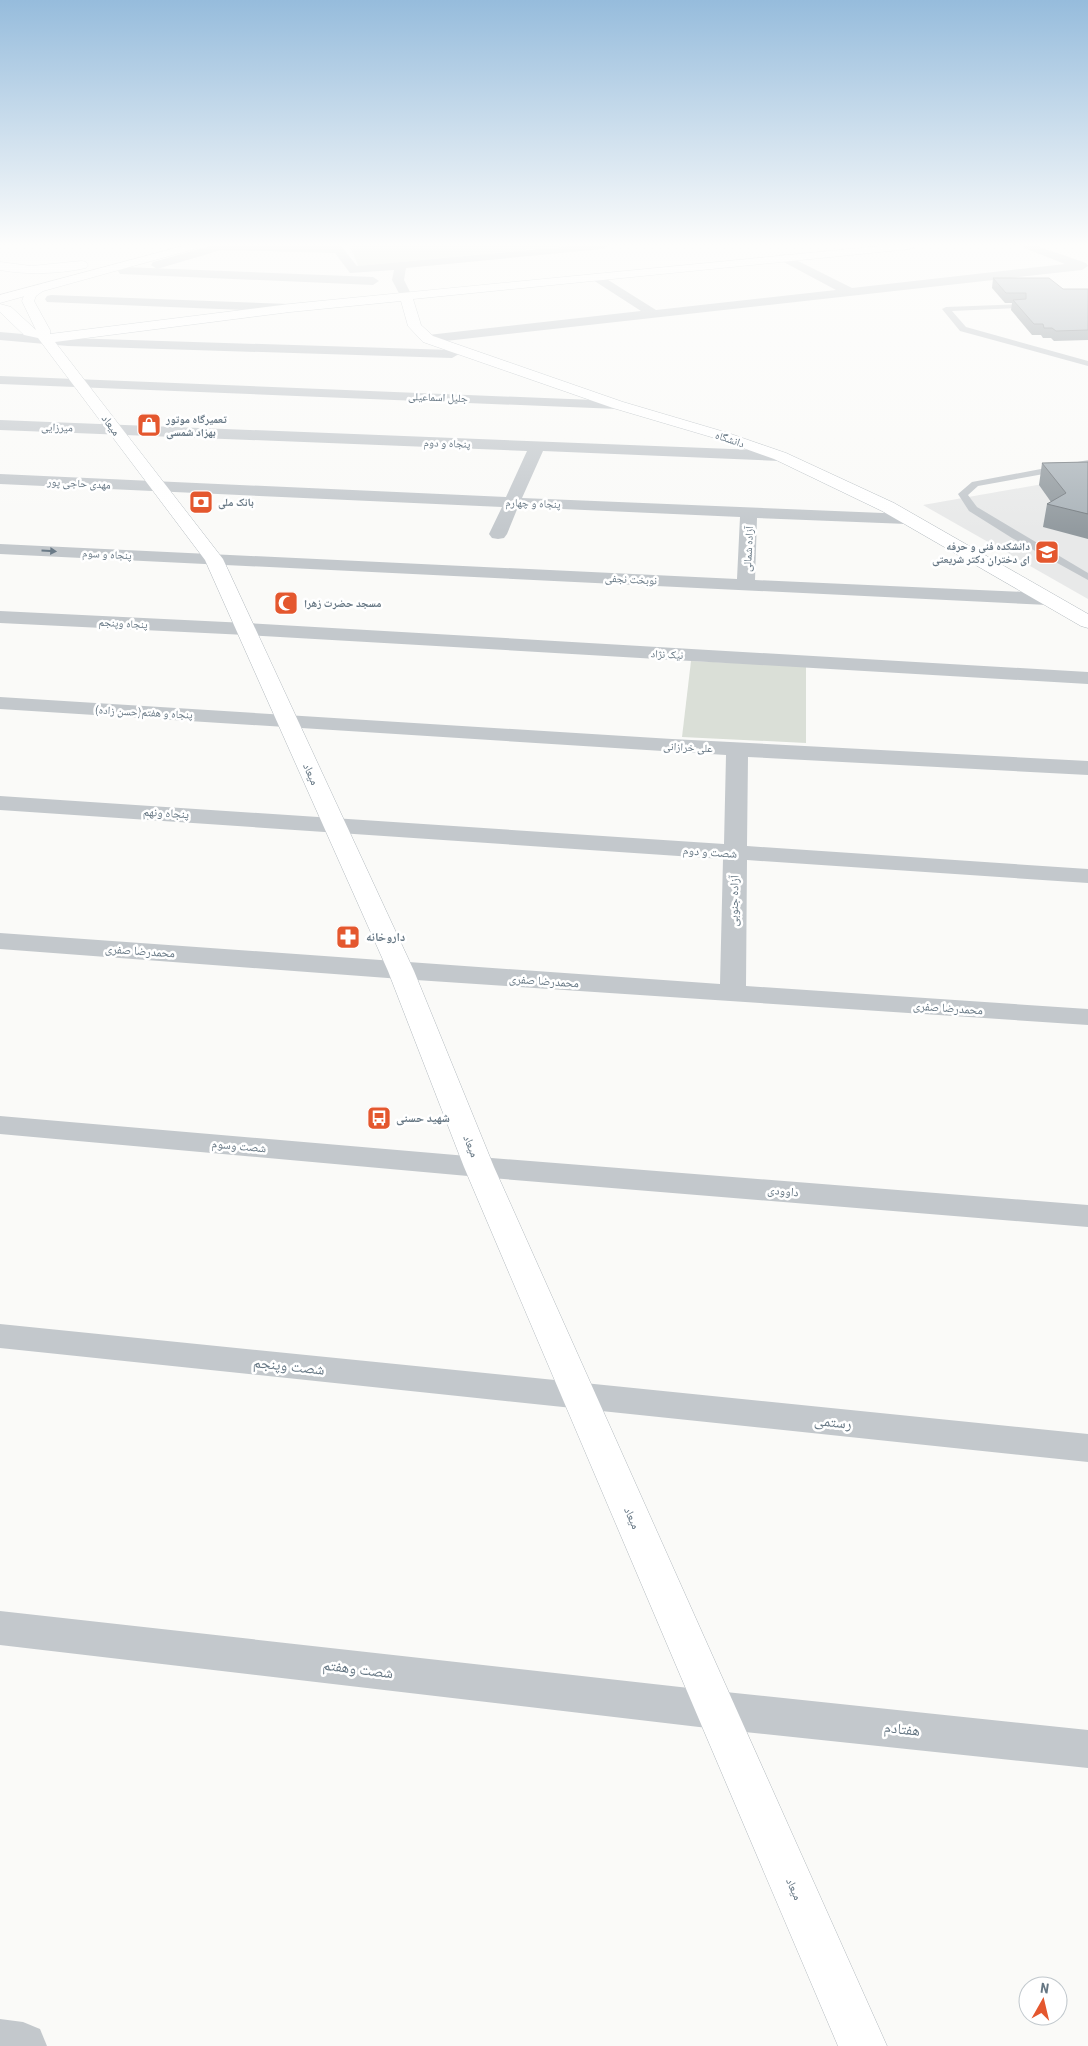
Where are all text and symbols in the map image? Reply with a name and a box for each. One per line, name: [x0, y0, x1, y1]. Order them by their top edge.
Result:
street label: جلیل اسماعیلی: [408, 390, 468, 405]
street label: میعاد: [98, 412, 123, 438]
shop icon: تعمیرگاه موتور بهزاد شمسی: [136, 412, 162, 438]
place label: تعمیرگاه موتور بهزاد شمسی: [165, 413, 227, 440]
street label: میرزایی: [41, 420, 73, 435]
street label: دانشگاه: [714, 428, 746, 451]
street label: پنجاه و دوم: [423, 436, 471, 451]
street label: مهدی حاجی پور: [46, 475, 111, 492]
bank icon: بانک ملی: [188, 489, 214, 515]
place label: بانک ملی: [218, 496, 254, 510]
street label: پنجاه و چهارم: [505, 496, 561, 511]
street label: آزاده شمالی: [741, 526, 756, 572]
school or university icon: دانشکده فنی و حرفه ای دختران دکتر شریعتی: [1034, 539, 1060, 565]
place label: دانشکده فنی و حرفه ای دختران دکتر شریعتی: [932, 540, 1030, 567]
street label: پنجاه و سوم: [82, 547, 132, 562]
one-way arrow: [41, 548, 57, 556]
street label: نوبخت نجفی: [605, 572, 657, 587]
mosque icon: مسجد حضرت زهرا: [273, 590, 299, 616]
place label: مسجد حضرت زهرا: [304, 597, 381, 610]
street label: پنجاه وپنجم: [98, 616, 148, 632]
street label: نیک نژاد: [650, 647, 684, 662]
street label: (حسن زاده)پنجاه و هفتم: [95, 703, 193, 723]
street label: علی خرازانی: [663, 740, 714, 755]
street label: میعاد: [300, 761, 322, 787]
street label: پنجاه ونهم: [143, 805, 190, 822]
street label: شصت و دوم: [682, 843, 738, 862]
street label: آزاده جنوبی: [727, 874, 742, 927]
pharmacy icon: داروخانه: [335, 924, 361, 950]
place label: داروخانه: [366, 930, 405, 944]
street label: محمدرضا صفری: [104, 942, 176, 960]
street label: محمدرضا صفری: [508, 972, 580, 990]
street label: محمدرضا صفری: [912, 999, 984, 1017]
bus stop icon: شهید حسنی: [366, 1105, 392, 1131]
place label: شهید حسنی: [396, 1111, 450, 1126]
street label: میعاد: [460, 1133, 482, 1159]
street label: شصت وسوم: [211, 1137, 267, 1156]
street label: داوودی: [767, 1183, 799, 1199]
street label: شصت وپنجم: [252, 1353, 326, 1380]
street label: رستمی: [813, 1411, 853, 1434]
street label: میعاد: [621, 1505, 643, 1531]
street label: شصت وهفتم: [322, 1656, 394, 1683]
street label: هفتادم: [883, 1718, 921, 1741]
street label: میعاد: [783, 1876, 805, 1902]
north arrow: [1018, 1976, 1068, 2026]
text: N: [1039, 1980, 1050, 1997]

